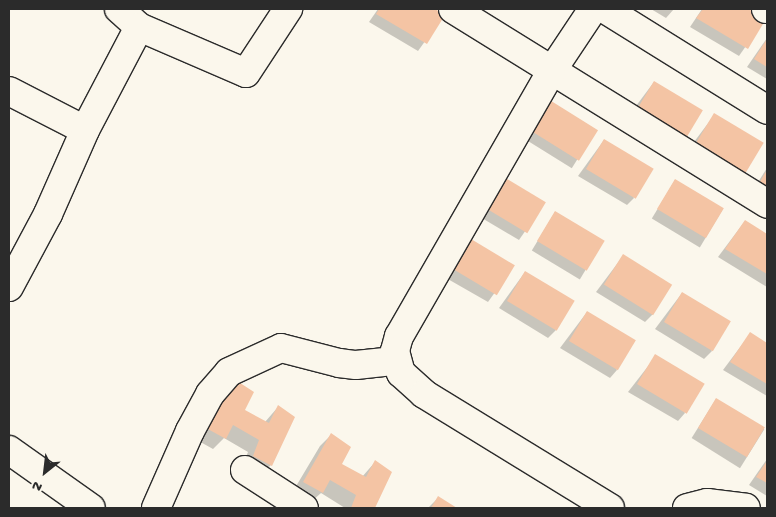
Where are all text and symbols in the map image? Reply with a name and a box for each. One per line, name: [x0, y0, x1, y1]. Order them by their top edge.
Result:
north arrow: [20, 447, 70, 497]
text: N: [29, 476, 46, 495]

